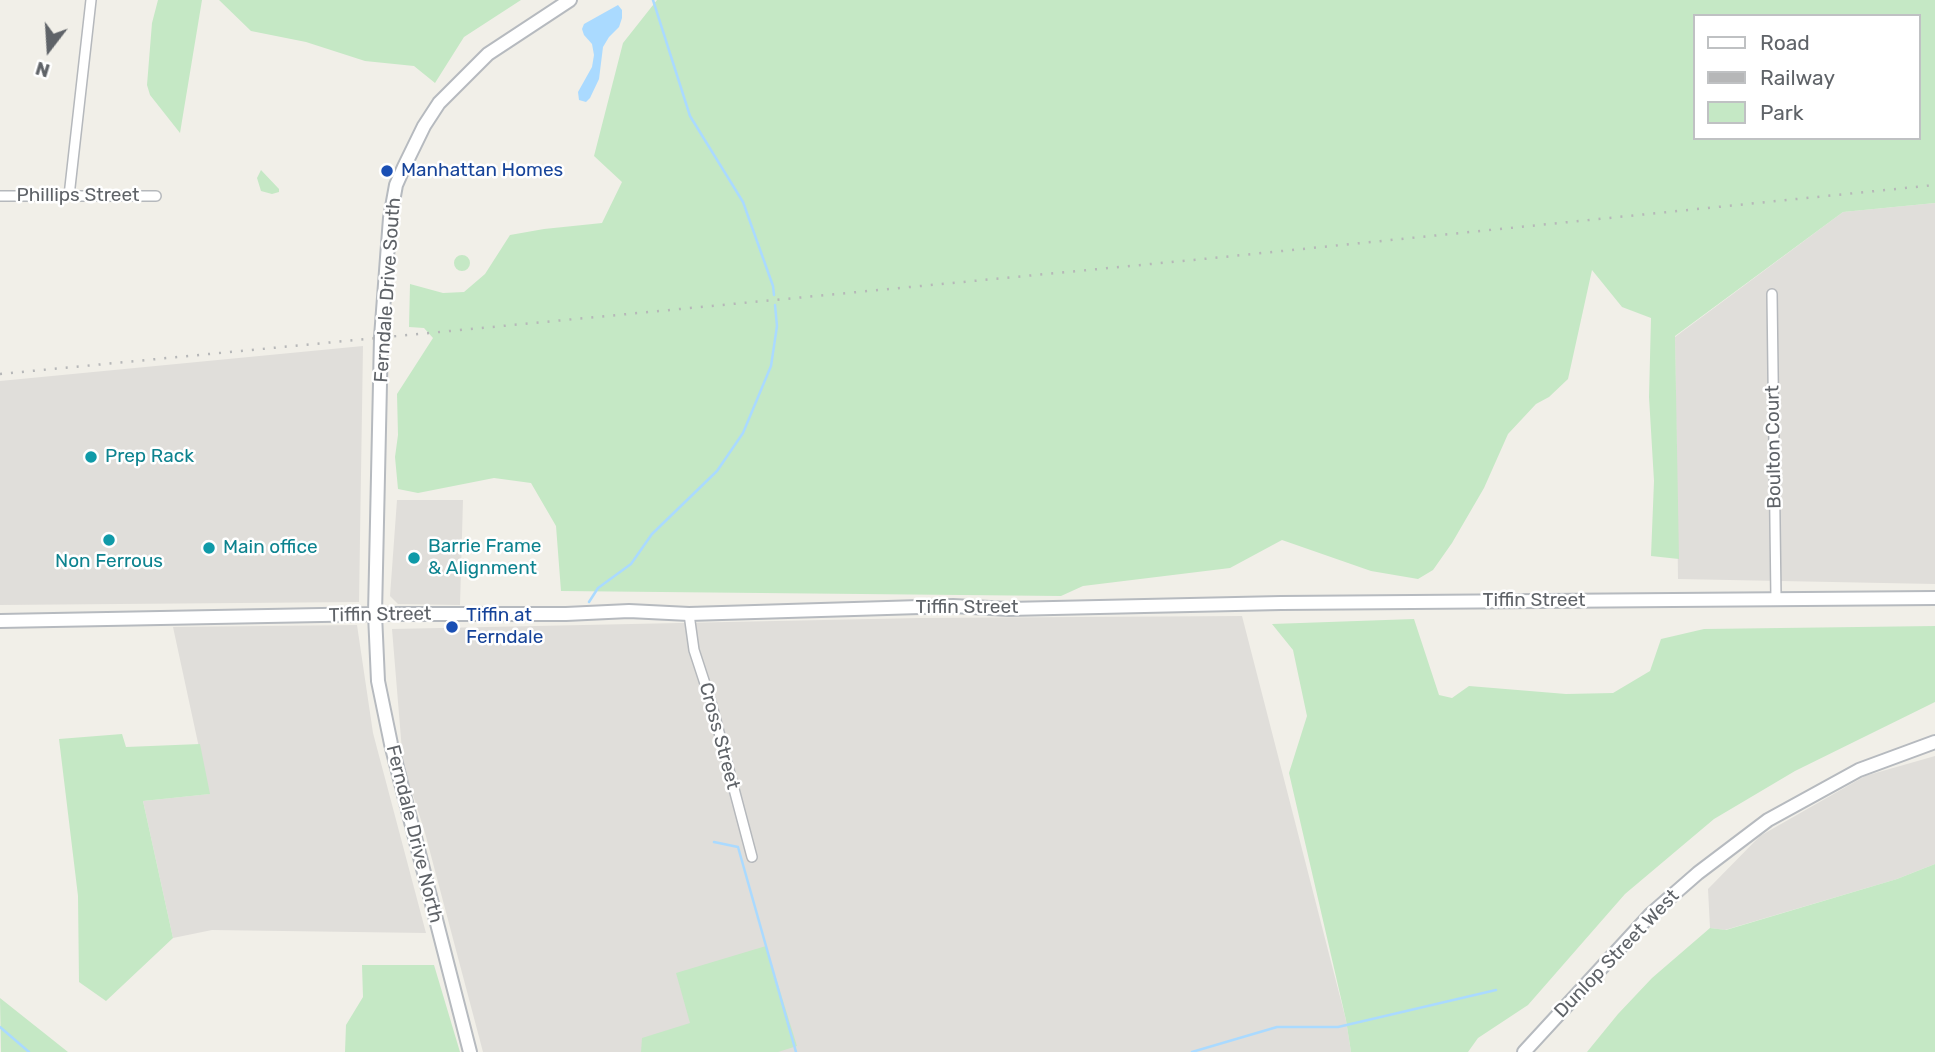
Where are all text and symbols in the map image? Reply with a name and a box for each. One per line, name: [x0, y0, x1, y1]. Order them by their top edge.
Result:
north arrow: [14, 14, 84, 84]
legend: [1694, 14, 1921, 140]
text: Road: [1760, 30, 1810, 55]
text: N: [33, 57, 53, 83]
text: Railway: [1760, 65, 1835, 90]
text: Park: [1760, 100, 1804, 125]
place label: Manhattan Homes: [401, 160, 563, 182]
marker: Manhattan Homes: [379, 163, 395, 179]
street label: Phillips Street: [17, 185, 139, 207]
street label: Ferndale Drive South: [370, 197, 406, 383]
street label: Boulton Court: [1762, 385, 1786, 509]
place label: Prep Rack: [105, 446, 194, 468]
marker: Prep Rack: [83, 449, 99, 465]
marker: Non Ferrous: [101, 532, 117, 548]
place label: Barrie Frame & Alignment: [428, 536, 541, 580]
place label: Main office: [223, 537, 318, 559]
marker: Main office: [201, 540, 217, 556]
marker: Barrie Frame & Alignment: [406, 550, 422, 566]
place label: Non Ferrous: [55, 551, 163, 573]
street label: Tiffin Street: [1483, 590, 1585, 612]
street label: Tiffin Street: [916, 597, 1018, 619]
street label: Tiffin Street: [328, 603, 432, 627]
place label: Tiffin at Ferndale: [466, 605, 543, 649]
marker: Tiffin at Ferndale: [444, 619, 460, 635]
street label: Cross Street: [694, 680, 744, 792]
street label: Ferndale Drive North: [381, 743, 447, 925]
street label: Dunlop Street West: [1550, 885, 1684, 1023]

